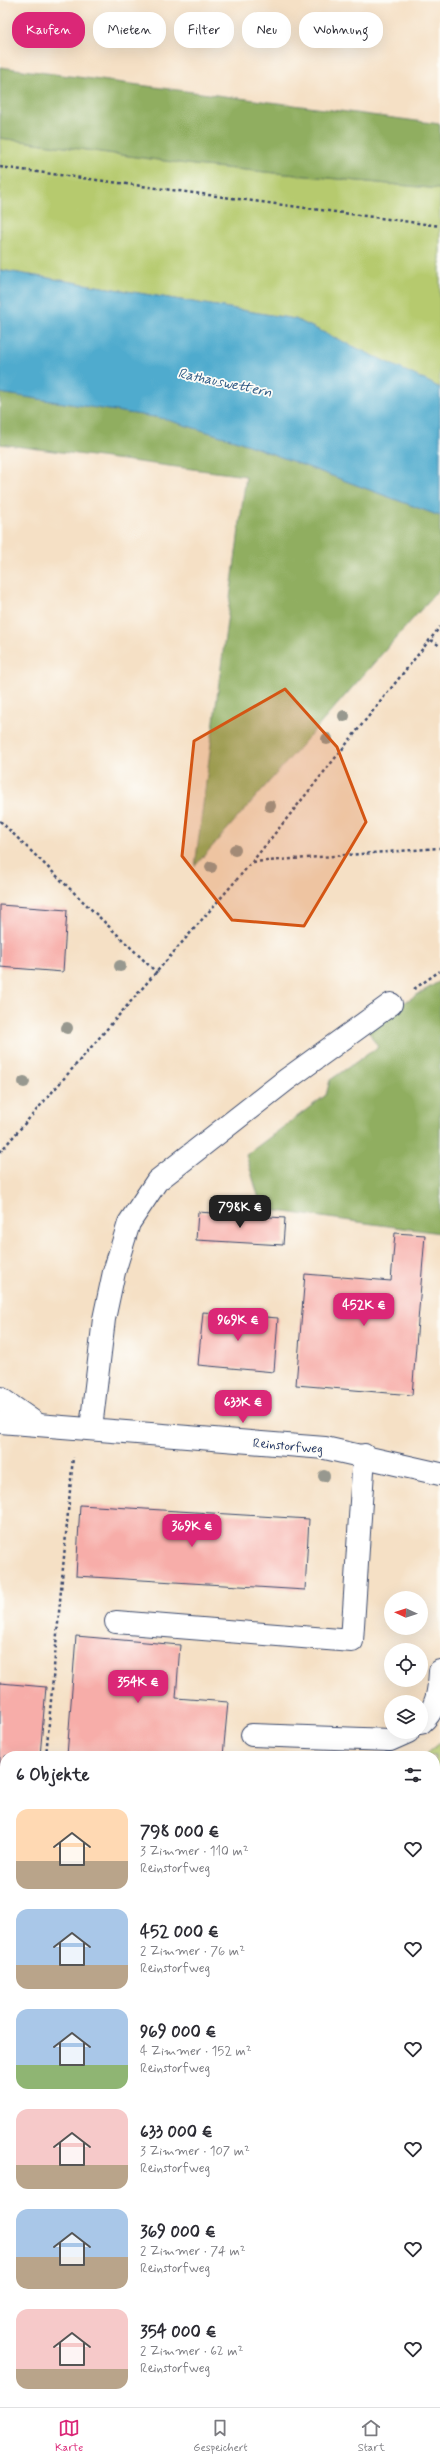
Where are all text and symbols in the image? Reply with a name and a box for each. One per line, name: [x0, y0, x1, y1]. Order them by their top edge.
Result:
chip: Kaufen: [12, 12, 85, 48]
chip: Mieten: [93, 12, 166, 48]
chip: Filter: [174, 12, 234, 48]
chip: Neu: [242, 12, 291, 48]
chip: Wohnung: [299, 12, 383, 48]
water label: Rathauswettern: [176, 364, 273, 402]
pin: 798K €: [207, 1195, 273, 1229]
text: 798K €: [218, 1199, 262, 1216]
pin: 452K €: [331, 1293, 397, 1327]
text: 452K €: [342, 1297, 386, 1314]
pin: 969K €: [205, 1308, 271, 1342]
text: 969K €: [217, 1312, 259, 1329]
pin: 633K €: [210, 1390, 276, 1424]
text: 633K €: [224, 1394, 262, 1411]
street label: Reinstorfweg: [252, 1435, 324, 1458]
pin: 369K €: [159, 1514, 225, 1548]
text: 369K €: [171, 1518, 213, 1535]
north arrow: [384, 1591, 428, 1635]
map controls: [384, 1591, 428, 1739]
button: locate: [384, 1643, 428, 1687]
pin: 354K €: [105, 1670, 171, 1704]
text: 354K €: [117, 1674, 159, 1691]
button: layers: [384, 1695, 428, 1739]
text: 6 Objekte: [16, 1764, 90, 1786]
icon: filters: [402, 1764, 424, 1786]
text: 798 000 €: [140, 1821, 219, 1843]
icon: home: [48, 1825, 96, 1873]
icon: heart: [402, 1838, 424, 1860]
text: 3 Zimmer · 110 m²: [140, 1843, 249, 1860]
text: Reinstorfweg: [140, 1860, 210, 1877]
text: 452 000 €: [140, 1921, 219, 1943]
icon: home: [48, 1925, 96, 1973]
icon: heart: [402, 1938, 424, 1960]
text: 2 Zimmer · 76 m²: [140, 1943, 245, 1960]
text: Reinstorfweg: [140, 1960, 210, 1977]
text: 969 000 €: [140, 2021, 216, 2043]
icon: home: [48, 2025, 96, 2073]
icon: heart: [402, 2038, 424, 2060]
text: 4 Zimmer · 152 m²: [140, 2043, 252, 2060]
text: Reinstorfweg: [140, 2060, 210, 2077]
text: 633 000 €: [140, 2121, 213, 2143]
icon: home: [48, 2125, 96, 2173]
icon: heart: [402, 2138, 424, 2160]
text: 3 Zimmer · 107 m²: [140, 2143, 250, 2160]
text: Reinstorfweg: [140, 2160, 210, 2177]
text: 369 000 €: [140, 2221, 216, 2243]
icon: home: [48, 2225, 96, 2273]
icon: heart: [402, 2238, 424, 2260]
text: 2 Zimmer · 74 m²: [140, 2243, 246, 2260]
text: Reinstorfweg: [140, 2260, 210, 2277]
text: 354 000 €: [140, 2321, 217, 2343]
icon: home: [48, 2325, 96, 2373]
icon: heart: [402, 2338, 424, 2360]
text: 2 Zimmer · 62 m²: [140, 2343, 243, 2360]
text: Reinstorfweg: [140, 2360, 210, 2377]
tab: Karte: [55, 2417, 83, 2455]
tab: Gespeichert: [193, 2417, 248, 2455]
tab: Start: [358, 2417, 385, 2455]

